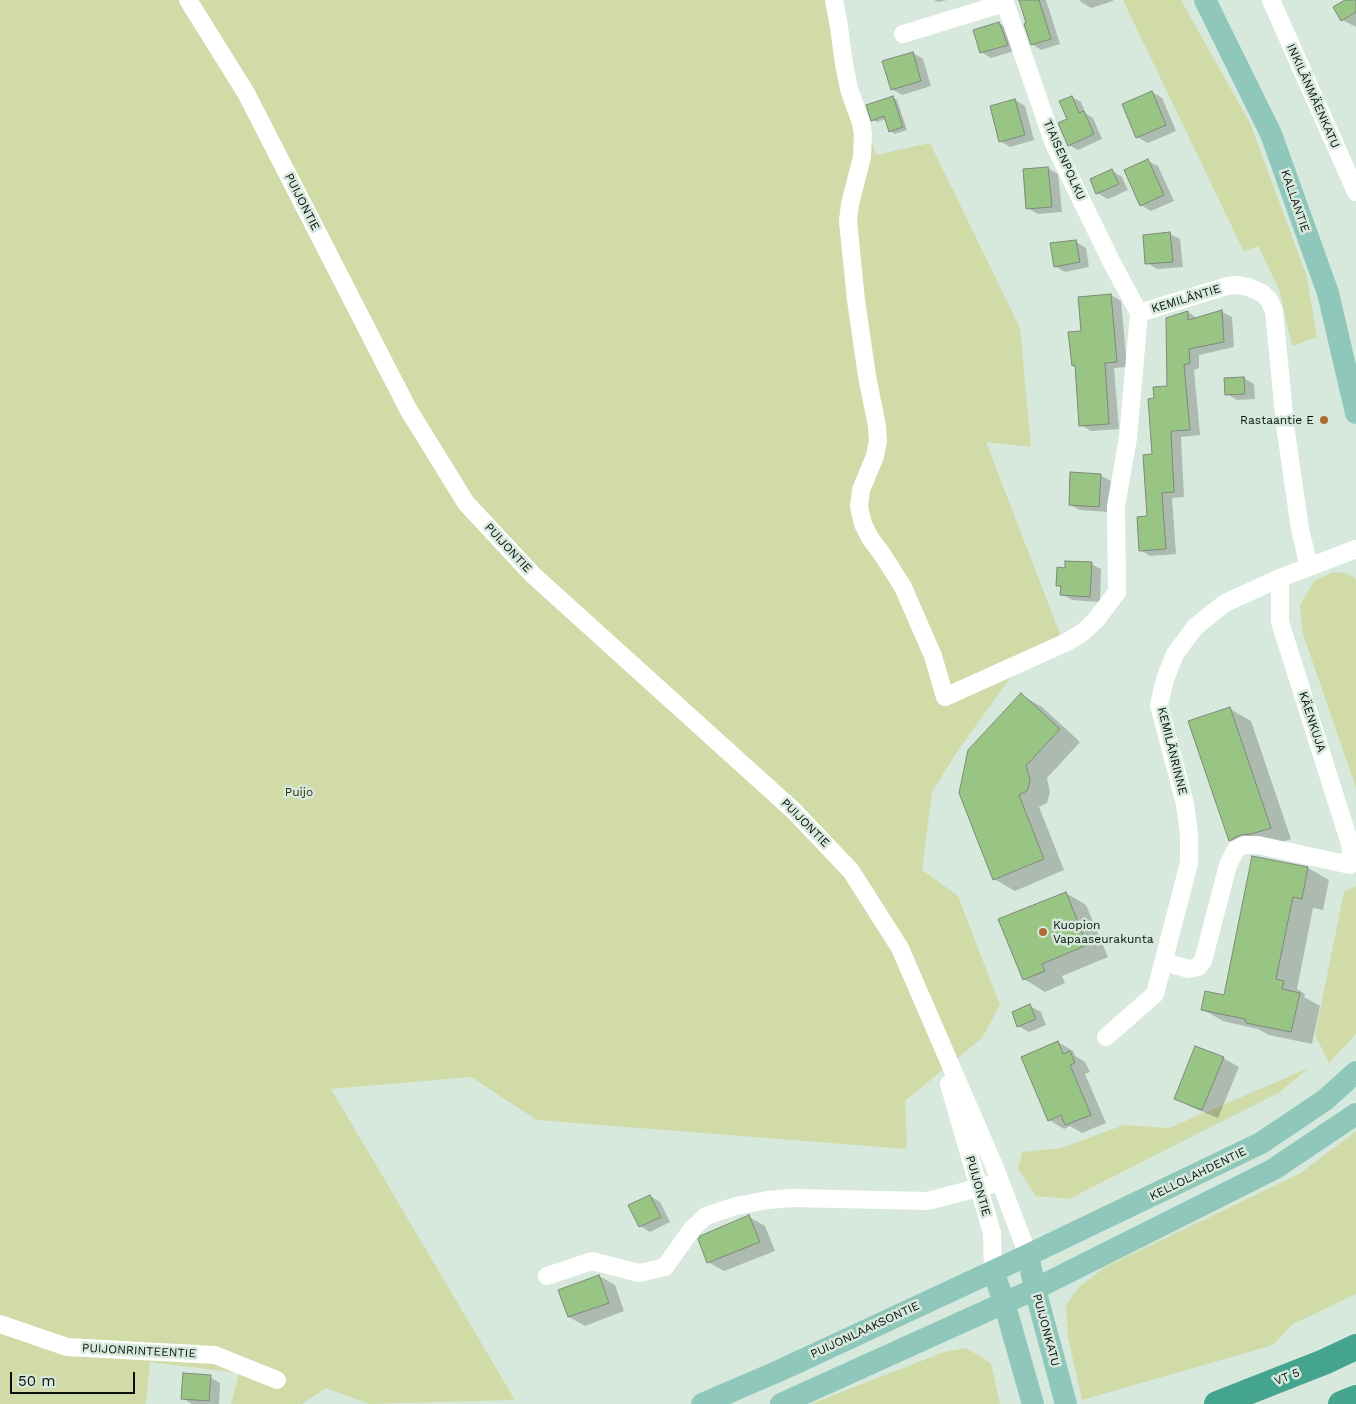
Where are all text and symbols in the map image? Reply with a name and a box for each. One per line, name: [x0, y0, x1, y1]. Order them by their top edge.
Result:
street label: INKILÄNMÄENKATU: [1283, 42, 1343, 150]
street label: TIAISENPOLKU: [1040, 118, 1088, 202]
street label: KALLANTIE: [1278, 168, 1312, 234]
street label: PUIJONTIE: [281, 171, 323, 233]
street label: KEMILÄNTIE: [1150, 282, 1222, 316]
place label: Rastaantie E: [1240, 413, 1314, 427]
marker: Rastaantie E: [1318, 414, 1330, 426]
street label: PUIJONTIE: [481, 520, 535, 576]
street label: KÄENKUJA: [1295, 690, 1329, 754]
street label: KEMILÄNRINNE: [1154, 706, 1190, 796]
park label: Puijo: [285, 785, 313, 799]
street label: PUIJONTIE: [778, 796, 832, 850]
place label: Kuopion Vapaaseurakunta: [1053, 918, 1153, 946]
marker: Kuopion Vapaaseurakunta: [1037, 926, 1049, 938]
street label: KELLOLAHDENTIE: [1147, 1144, 1249, 1204]
street label: PUIJONTIE: [962, 1154, 994, 1218]
street label: PUIJONKATU: [1029, 1292, 1063, 1368]
street label: PUIJONLAAKSONTIE: [808, 1298, 922, 1362]
street label: PUIJONRINTEENTIE: [82, 1341, 196, 1361]
scale bar: [12, 1362, 138, 1394]
street label: VT 5: [1272, 1365, 1302, 1389]
text: 50 m: [18, 1372, 55, 1390]

